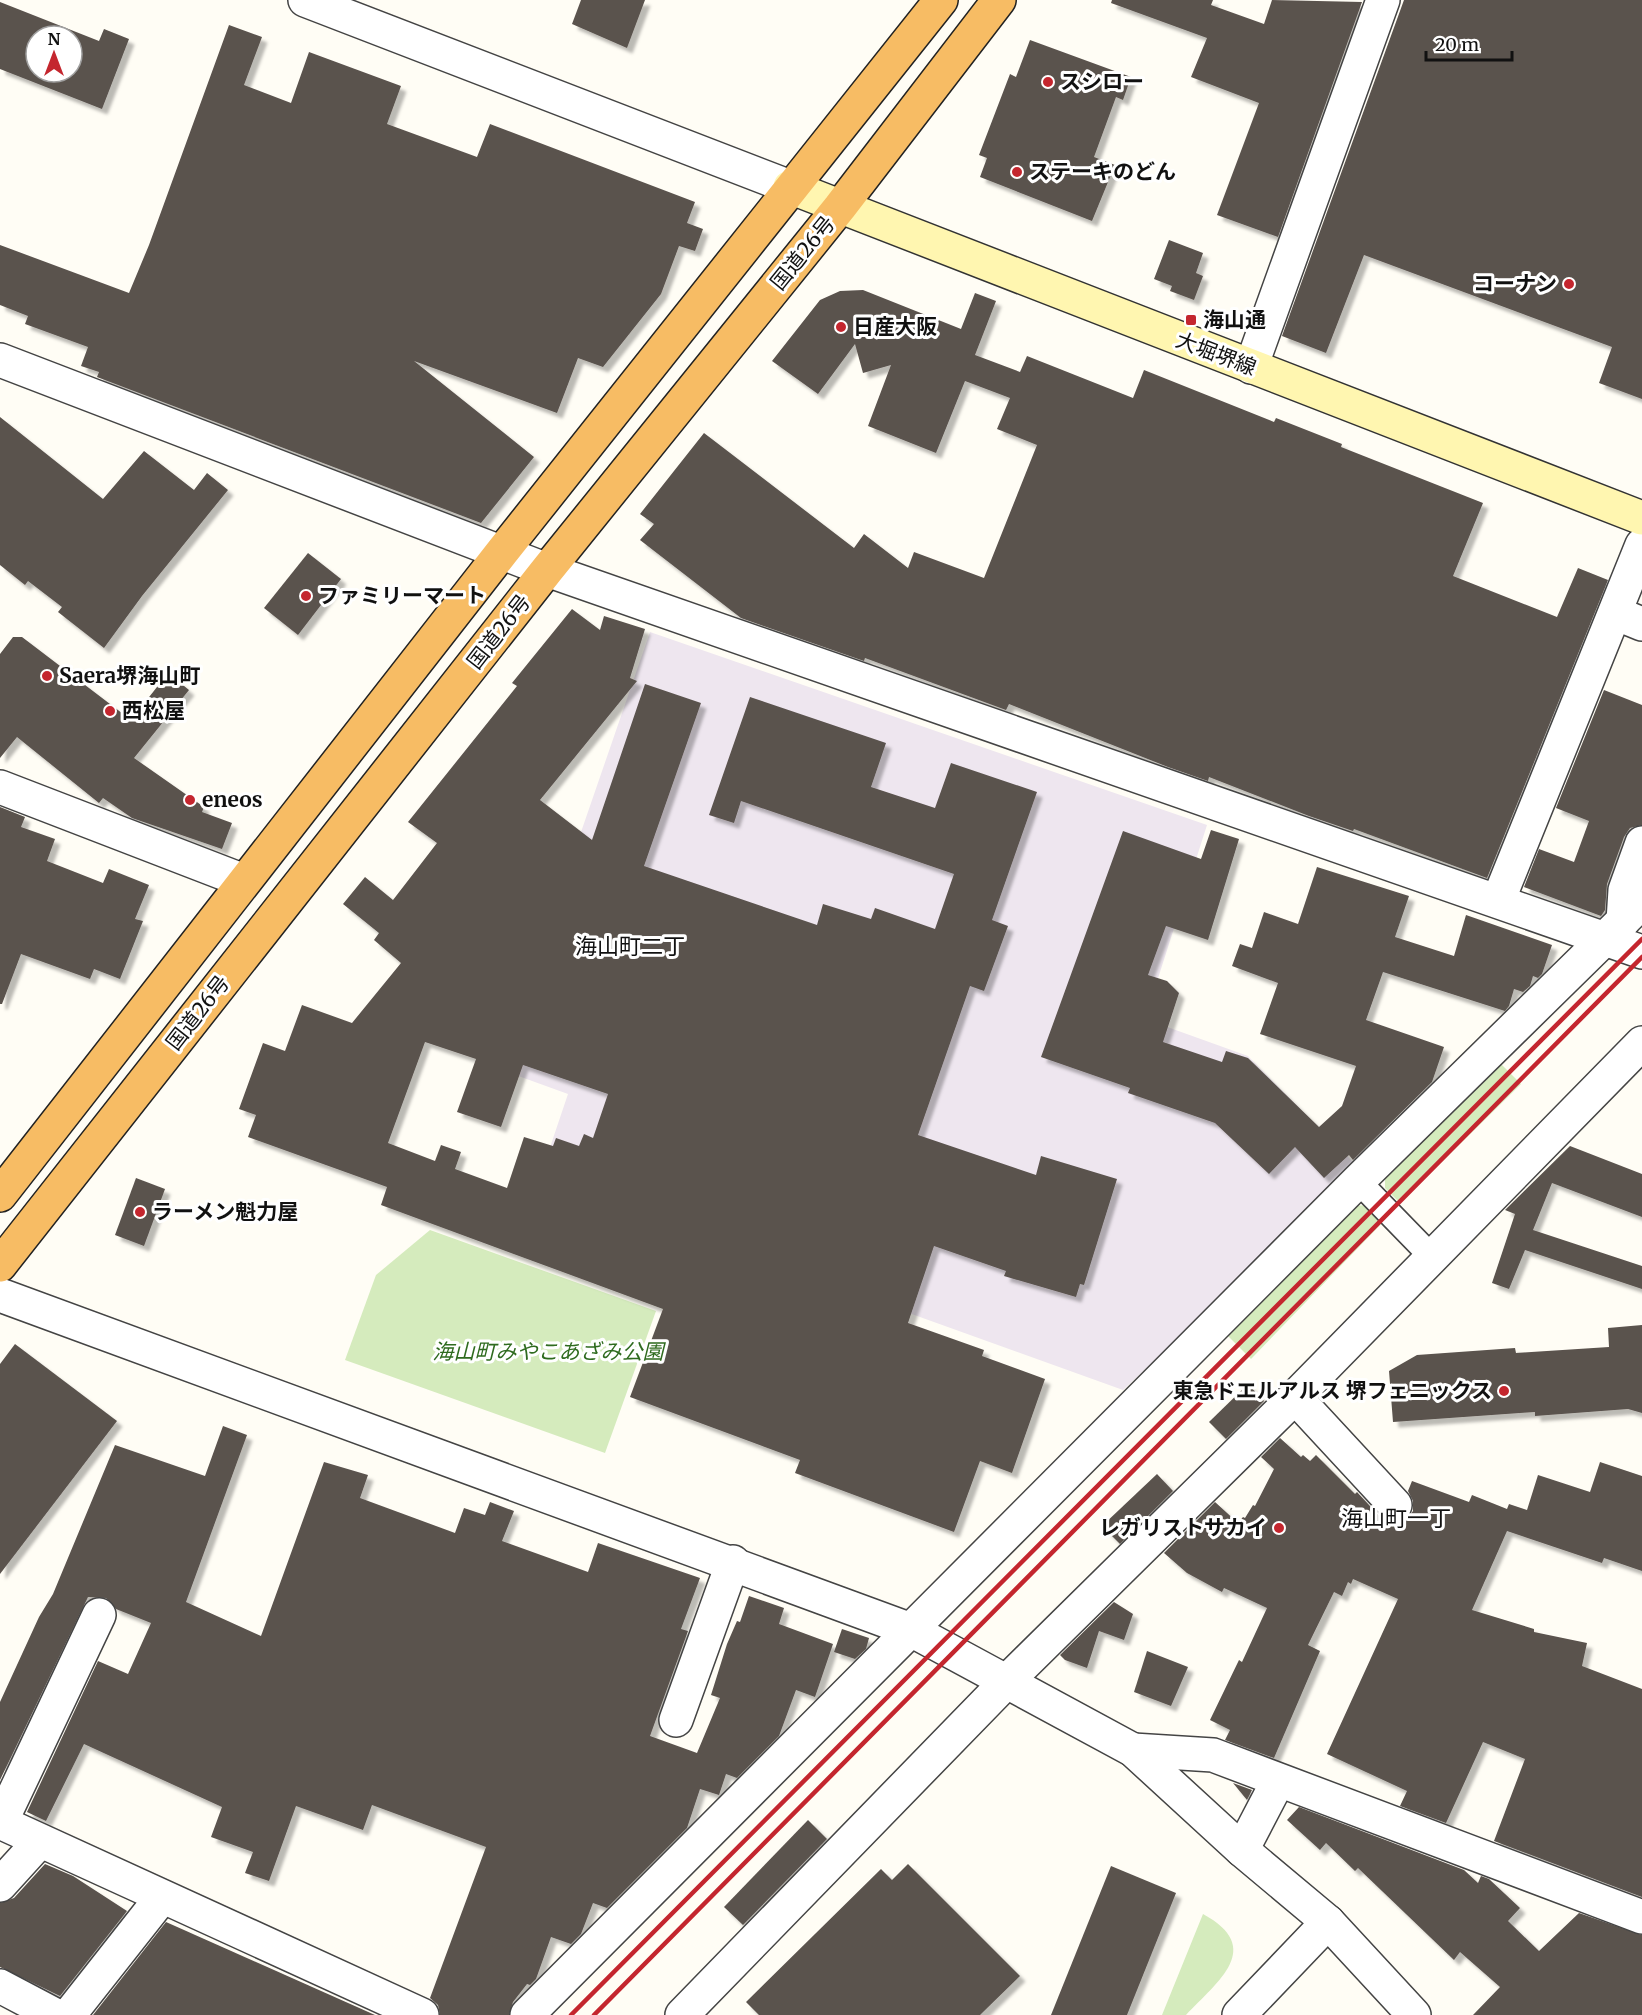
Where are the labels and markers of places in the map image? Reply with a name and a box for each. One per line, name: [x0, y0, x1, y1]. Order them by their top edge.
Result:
place label: スシロー: [1060, 68, 1144, 95]
marker: スシロー: [1041, 75, 1055, 89]
place label: ステーキのどん: [1029, 158, 1176, 185]
marker: ステーキのどん: [1010, 165, 1024, 179]
place label: コーナン: [1473, 270, 1557, 297]
marker: コーナン: [1562, 277, 1576, 291]
place label: 海山通: [1203, 306, 1266, 333]
place label: 日産大阪: [853, 313, 937, 340]
marker: 海山通: [1184, 313, 1198, 327]
marker: 日産大阪: [834, 320, 848, 334]
place label: ファミリーマート: [318, 582, 486, 609]
marker: ファミリーマート: [299, 589, 313, 603]
place label: Saera堺海山町: [59, 662, 200, 689]
marker: Saera堺海山町: [40, 669, 54, 683]
place label: 西松屋: [122, 697, 185, 724]
marker: 西松屋: [103, 704, 117, 718]
place label: eneos: [202, 786, 263, 813]
marker: eneos: [183, 793, 197, 807]
place label: ラーメン魁力屋: [152, 1198, 298, 1225]
marker: ラーメン魁力屋: [133, 1205, 147, 1219]
place label: 東急ドエルアルス 堺フェニックス: [1173, 1377, 1492, 1404]
marker: 東急ドエルアルス 堺フェニックス: [1497, 1384, 1511, 1398]
place label: レガリストサカイ: [1099, 1514, 1267, 1541]
marker: レガリストサカイ: [1272, 1521, 1286, 1535]

